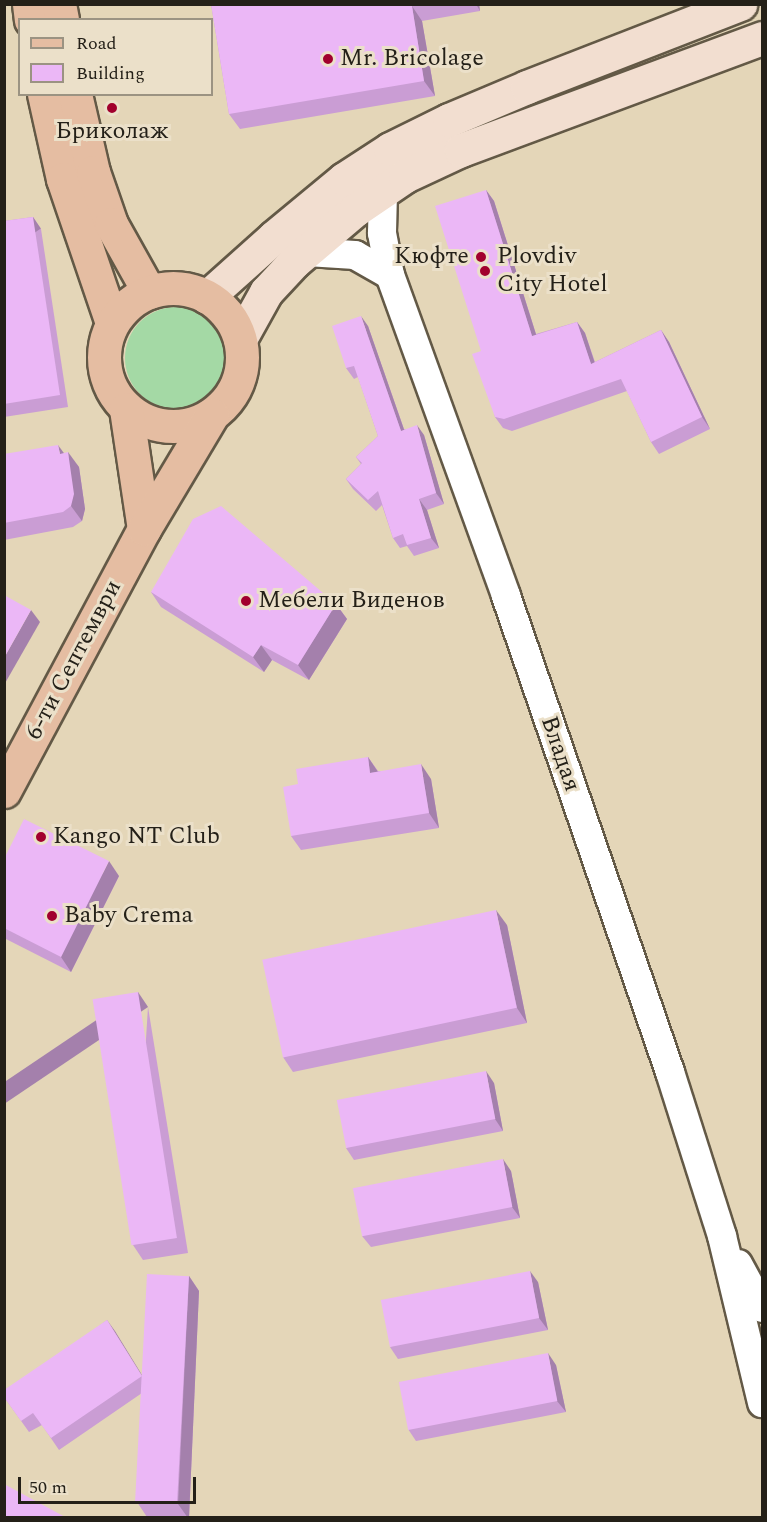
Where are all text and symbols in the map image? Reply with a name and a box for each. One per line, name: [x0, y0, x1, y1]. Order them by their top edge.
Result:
legend: [18, 18, 213, 96]
text: Road: [76, 30, 117, 57]
place label: Mr. Bricolage: [340, 45, 484, 73]
marker: Mr. Bricolage: [321, 52, 335, 66]
text: Building: [76, 60, 145, 87]
marker: Бриколаж: [105, 101, 119, 115]
place label: Бриколаж: [55, 118, 169, 146]
place label: Кюфте: [394, 243, 469, 271]
place label: Plovdiv City Hotel: [497, 243, 608, 299]
marker: Кюфте: [474, 250, 488, 264]
marker: Plovdiv City Hotel: [478, 264, 492, 278]
street label: 6-ти Септември: [20, 575, 128, 745]
place label: Мебели Виденов: [258, 587, 445, 615]
marker: Мебели Виденов: [239, 594, 253, 608]
street label: Владая: [534, 713, 586, 795]
place label: Kango NT Club: [53, 823, 220, 851]
marker: Kango NT Club: [34, 830, 48, 844]
place label: Baby Crema: [64, 902, 193, 930]
marker: Baby Crema: [45, 909, 59, 923]
scale bar: [21, 1465, 200, 1503]
text: 50 m: [29, 1474, 67, 1501]

